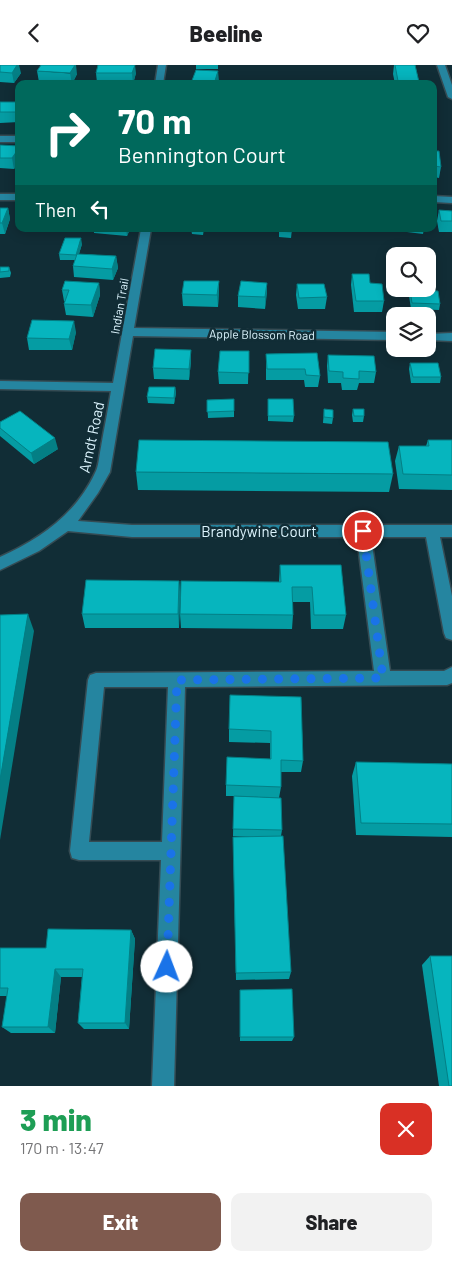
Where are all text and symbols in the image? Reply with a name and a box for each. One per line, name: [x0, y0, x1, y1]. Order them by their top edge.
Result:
icon: back: [20, 19, 48, 47]
icon: heart: [404, 19, 432, 47]
text: Beeline: [189, 20, 263, 46]
text: 70 m: [118, 99, 192, 141]
icon: right: [35, 100, 100, 165]
text: Bennington Court: [118, 141, 286, 167]
icon: left: [86, 195, 114, 223]
text: Then: [35, 198, 76, 221]
map controls: [386, 247, 436, 357]
button: search: [386, 247, 436, 297]
street label: Indian Trail: [107, 277, 131, 335]
button: layers: [386, 307, 436, 357]
street label: Apple Blossom Road: [209, 326, 315, 342]
street label: Arndt Road: [75, 400, 107, 474]
pin: [342, 510, 384, 552]
icon: arrive: [349, 517, 377, 545]
street label: Brandywine Court: [201, 522, 317, 540]
position arrow: [140, 940, 192, 992]
text: 3 min: [20, 1101, 92, 1137]
button: close: [380, 1103, 432, 1155]
text: 170 m · 13:47: [20, 1138, 104, 1157]
button: Exit: [20, 1193, 221, 1251]
button: Share: [231, 1193, 432, 1251]

